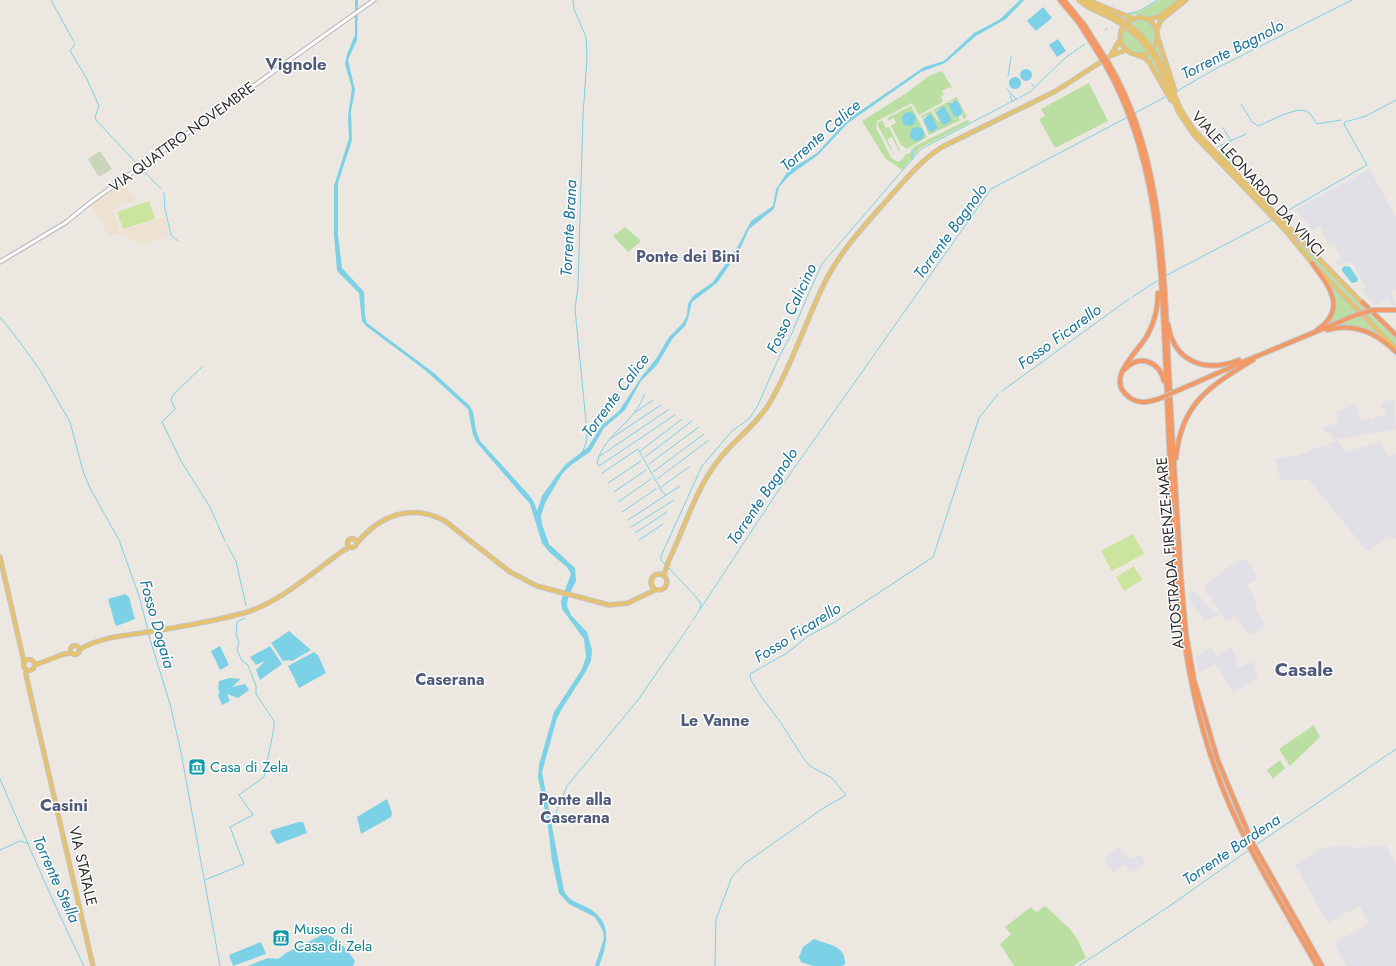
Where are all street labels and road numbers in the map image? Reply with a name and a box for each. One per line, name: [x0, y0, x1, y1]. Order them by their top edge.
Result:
street label: VIA QUATTRO NOVEMBRE: [105, 77, 259, 197]
street label: VIALE LEONARDO DA VINCI: [1186, 106, 1330, 262]
street label: AUTOSTRADA FIRENZE-MARE: [1151, 456, 1189, 650]
street label: VIA STATALE: [63, 824, 103, 908]

